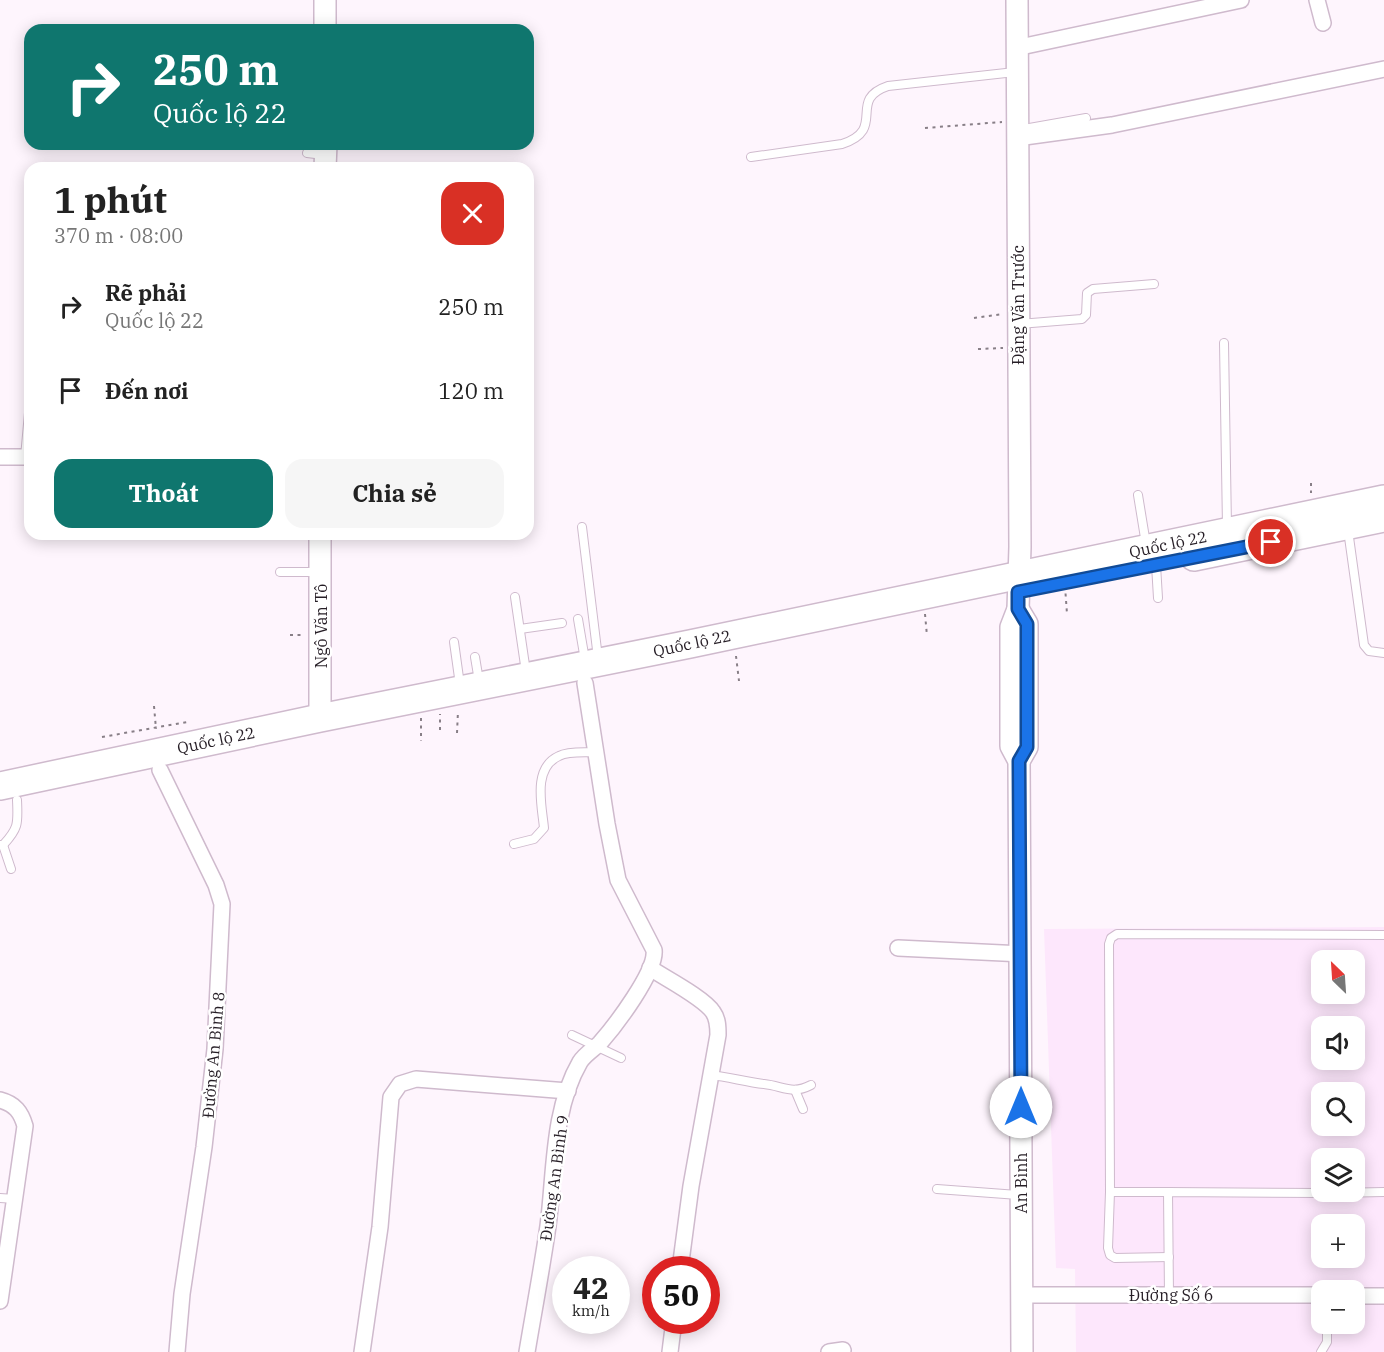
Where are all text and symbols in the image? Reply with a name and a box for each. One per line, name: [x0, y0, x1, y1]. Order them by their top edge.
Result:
text: 250 m: [153, 42, 279, 97]
icon: right: [54, 48, 132, 126]
text: Quốc lộ 22: [153, 95, 287, 130]
text: 1 phút: [54, 176, 167, 223]
button: close: [441, 182, 504, 245]
text: 370 m · 08:00: [54, 222, 183, 249]
street label: Đặng Văn Trước: [1008, 245, 1028, 365]
text: Rẽ phải: [105, 278, 186, 307]
icon: right: [54, 290, 87, 323]
text: 250 m: [438, 292, 504, 321]
text: Quốc lộ 22: [105, 307, 204, 334]
icon: arrive: [54, 374, 87, 407]
text: Đến nơi: [105, 376, 188, 405]
text: 120 m: [438, 376, 504, 405]
button: Thoát: [54, 459, 273, 528]
button: Chia sẻ: [285, 459, 504, 528]
pin: [1245, 516, 1296, 567]
icon: arrive: [1254, 525, 1287, 558]
street label: Quốc lộ 22: [1127, 526, 1209, 562]
street label: Ngô Văn Tô: [311, 584, 331, 668]
street label: Quốc lộ 22: [651, 625, 733, 661]
street label: Quốc lộ 22: [175, 722, 257, 758]
north arrow: [1311, 950, 1365, 1004]
map controls: [1311, 950, 1365, 1334]
street label: Đường An Bình 8: [198, 991, 228, 1119]
button: sound: [1311, 1016, 1365, 1070]
position arrow: [989, 1075, 1053, 1139]
button: search: [1311, 1082, 1365, 1136]
street label: Đường An Bình 9: [535, 1114, 573, 1242]
button: layers: [1311, 1148, 1365, 1202]
street label: An Bình: [1011, 1153, 1031, 1213]
button: +: [1311, 1214, 1365, 1268]
speed limit sign: 50: [642, 1256, 720, 1334]
text: 42: [573, 1268, 609, 1307]
button: −: [1311, 1280, 1365, 1334]
street label: Đường Số 6: [1129, 1285, 1213, 1305]
text: km/h: [572, 1301, 610, 1320]

